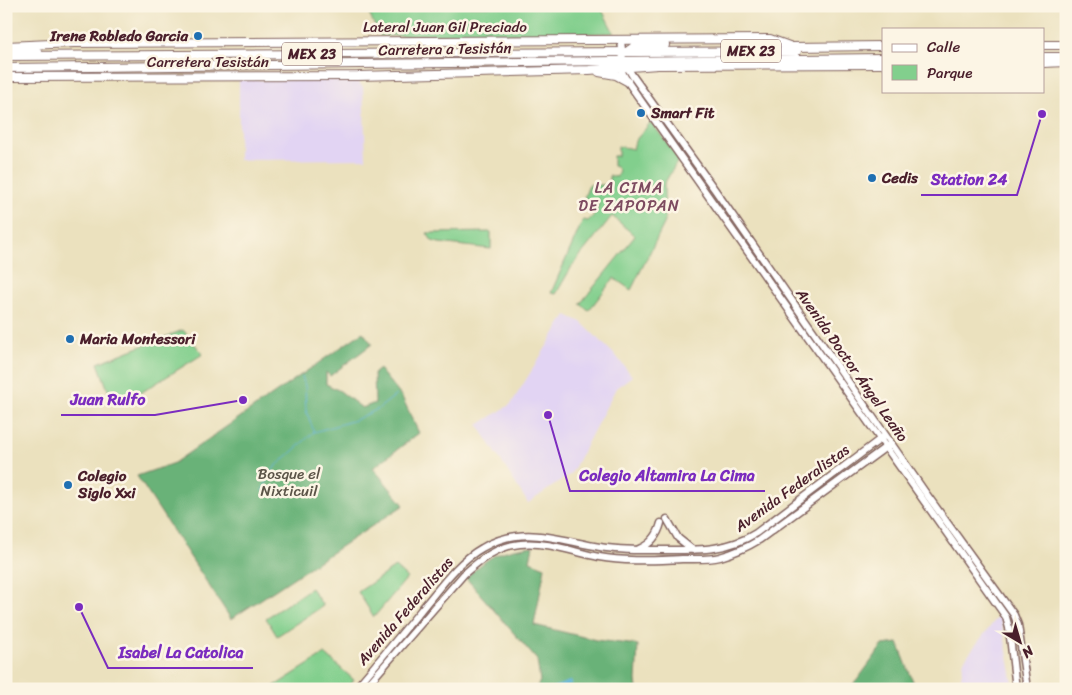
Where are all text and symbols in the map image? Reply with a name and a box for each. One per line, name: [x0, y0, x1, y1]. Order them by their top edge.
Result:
street label: Lateral Juan Gil Preciado: [363, 14, 527, 40]
place label: Irene Robledo Garcia: [49, 23, 188, 49]
legend: [882, 28, 1044, 92]
marker: Irene Robledo Garcia: [192, 30, 204, 42]
text: Calle: [927, 34, 960, 60]
street label: Carretera a Tesistán: [378, 35, 512, 63]
road number: MEX 23: [721, 40, 781, 62]
road number: MEX 23: [282, 42, 342, 66]
street label: Carretera Tesistán: [147, 49, 269, 75]
text: Parque: [927, 60, 972, 86]
place label: Smart Fit: [650, 100, 715, 126]
marker: Smart Fit: [635, 107, 647, 119]
callout: Station 24: [921, 164, 1017, 195]
place label: Cedis: [881, 165, 919, 191]
text: Station 24: [930, 165, 1007, 194]
marker: Cedis: [866, 172, 878, 184]
district label: LA CIMA DE ZAPOPAN: [578, 173, 680, 220]
street label: Avenida Doctor Ángel Leaño: [788, 282, 915, 448]
place label: Maria Montessori: [79, 326, 196, 352]
marker: Maria Montessori: [64, 333, 76, 345]
callout: Juan Rulfo: [61, 384, 155, 415]
text: Juan Rulfo: [70, 385, 146, 414]
street label: Avenida Federalistas: [728, 437, 856, 539]
callout: Colegio Altamira La Cima: [570, 460, 765, 491]
park label: Bosque el Nixticuil: [258, 461, 321, 504]
text: Colegio Altamira La Cima: [578, 461, 755, 490]
place label: Colegio Siglo Xxi: [77, 463, 136, 506]
marker: Colegio Siglo Xxi: [62, 479, 74, 491]
street label: Avenida Federalistas: [350, 550, 460, 672]
north arrow: [994, 618, 1044, 668]
callout: Isabel La Catolica: [108, 637, 253, 668]
text: Isabel La Catolica: [118, 638, 243, 667]
text: N: [1016, 638, 1040, 665]

